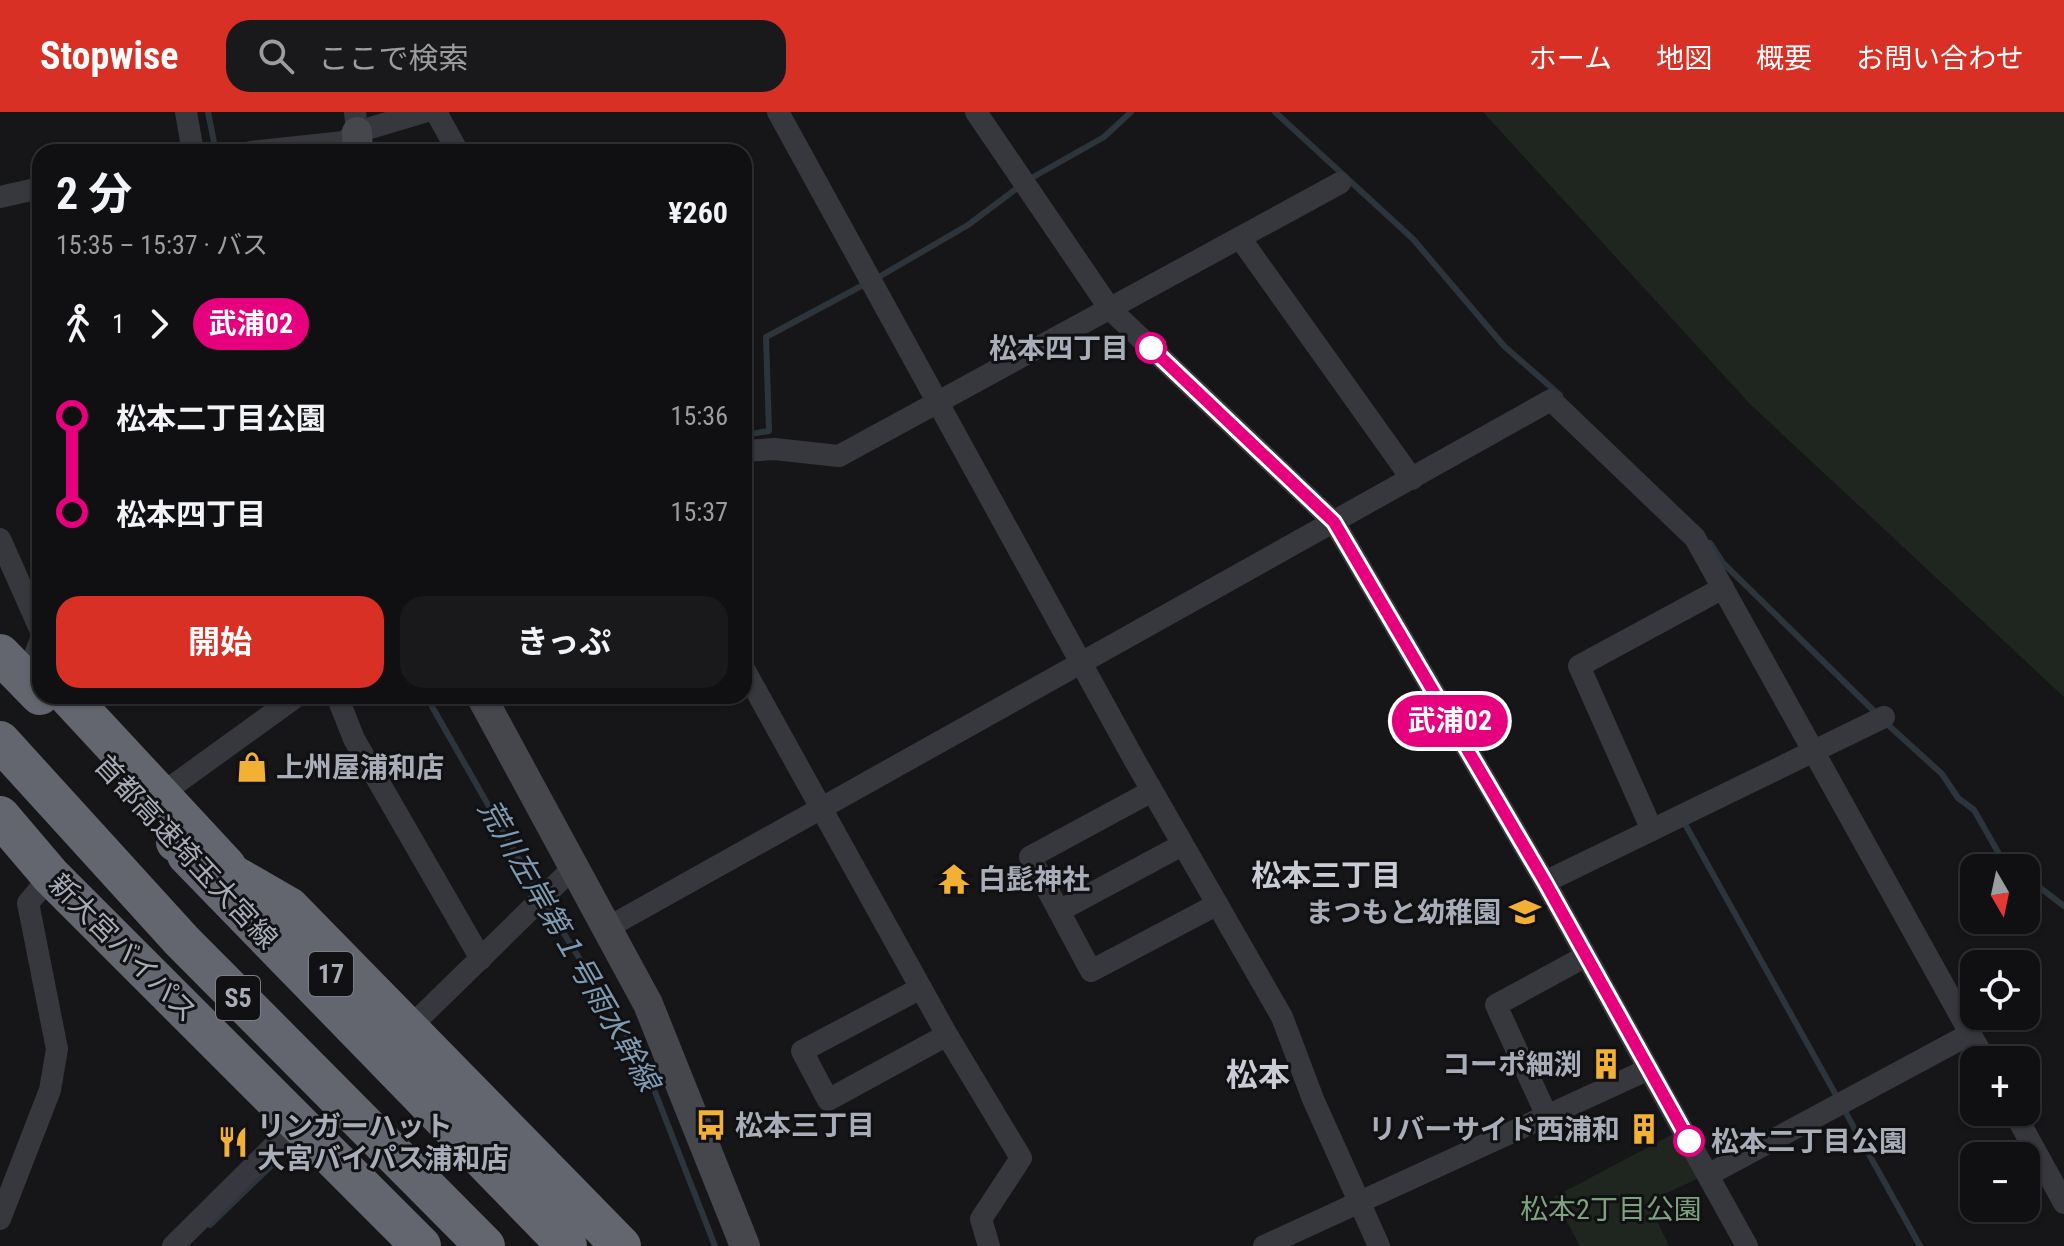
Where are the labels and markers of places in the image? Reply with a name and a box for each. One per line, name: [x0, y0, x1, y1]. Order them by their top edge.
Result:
place label: 松本四丁目: [989, 332, 1129, 365]
marker: 松本四丁目: [1136, 333, 1166, 363]
shop icon: 上州屋浦和店: [235, 750, 269, 784]
place label: 上州屋浦和店: [276, 751, 444, 784]
temple icon: 白髭神社: [937, 862, 971, 896]
place label: 白髭神社: [978, 863, 1090, 896]
school or university icon: まつもと幼稚園: [1508, 895, 1542, 929]
place label: まつもと幼稚園: [1306, 896, 1501, 929]
building icon: コーポ細渕: [1589, 1047, 1623, 1081]
place label: コーポ細渕: [1442, 1048, 1582, 1081]
bus stop icon: 松本三丁目: [694, 1108, 728, 1142]
place label: 松本三丁目: [735, 1109, 875, 1142]
place label: リンガーハット 大宮バイパス浦和店: [257, 1110, 508, 1175]
building icon: リバーサイド西浦和: [1627, 1112, 1661, 1146]
place label: リバーサイド西浦和: [1369, 1113, 1620, 1146]
restaurant icon: リンガーハット 大宮バイパス浦和店: [216, 1125, 250, 1159]
place label: 松本二丁目公園: [1711, 1125, 1907, 1158]
marker: 松本二丁目公園: [1674, 1126, 1704, 1156]

